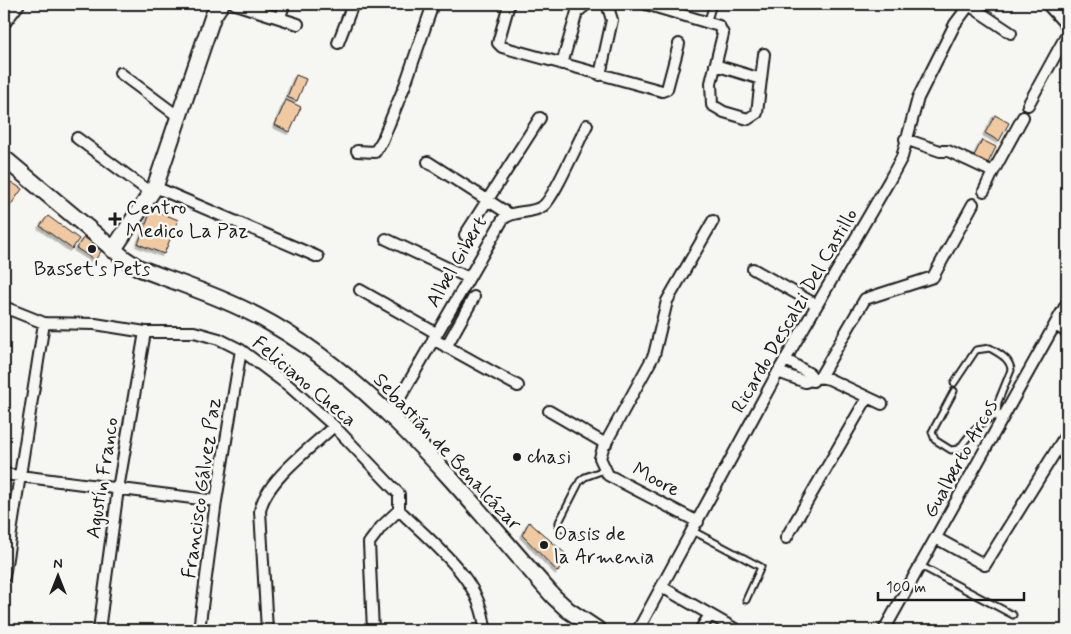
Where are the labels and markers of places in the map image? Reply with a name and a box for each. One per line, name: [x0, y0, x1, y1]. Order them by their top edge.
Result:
place label: Centro Medico La Paz: [126, 195, 249, 245]
marker: Centro Medico La Paz: [108, 212, 122, 226]
marker: Basset's Pets: [86, 243, 98, 255]
place label: Basset's Pets: [34, 256, 150, 283]
place label: chasi: [527, 444, 571, 471]
marker: chasi: [511, 451, 523, 463]
place label: Oasis de la Armenia: [554, 521, 654, 571]
marker: Oasis de la Armenia: [538, 539, 550, 551]

